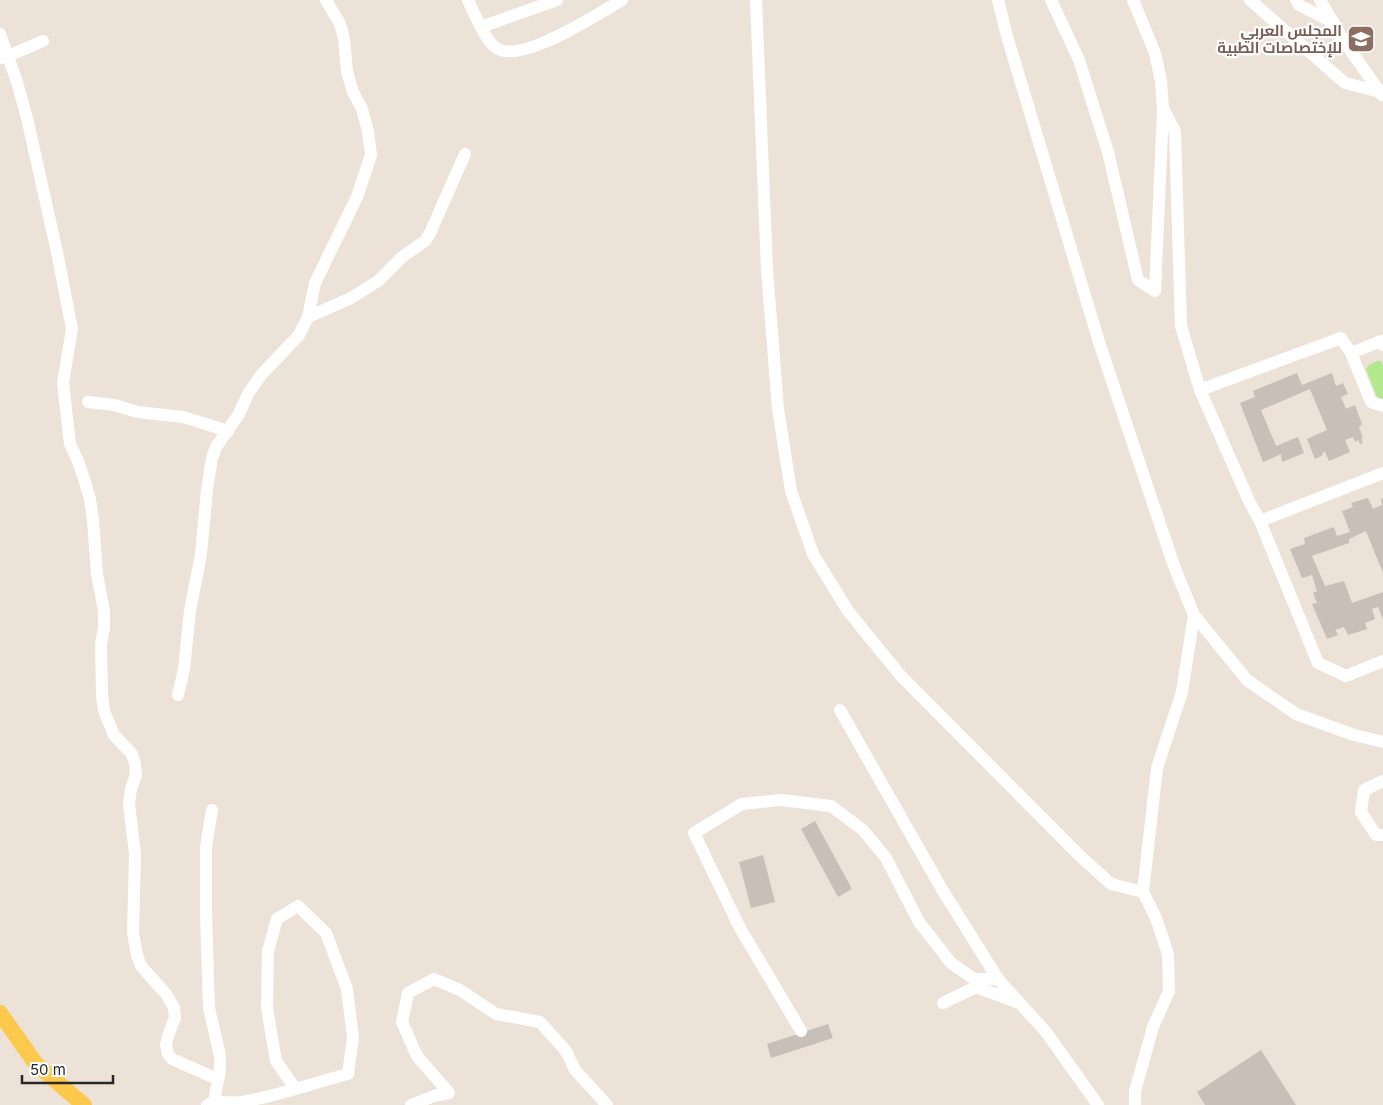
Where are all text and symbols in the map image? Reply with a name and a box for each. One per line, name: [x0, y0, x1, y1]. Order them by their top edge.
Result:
place label: المجلس العربي للإختصاصات الطبية: [1217, 21, 1342, 58]
school or university icon: المجلس العربي للإختصاصات الطبية: [1346, 24, 1376, 54]
scale bar: [22, 1052, 114, 1084]
text: 50 m: [30, 1060, 66, 1079]

